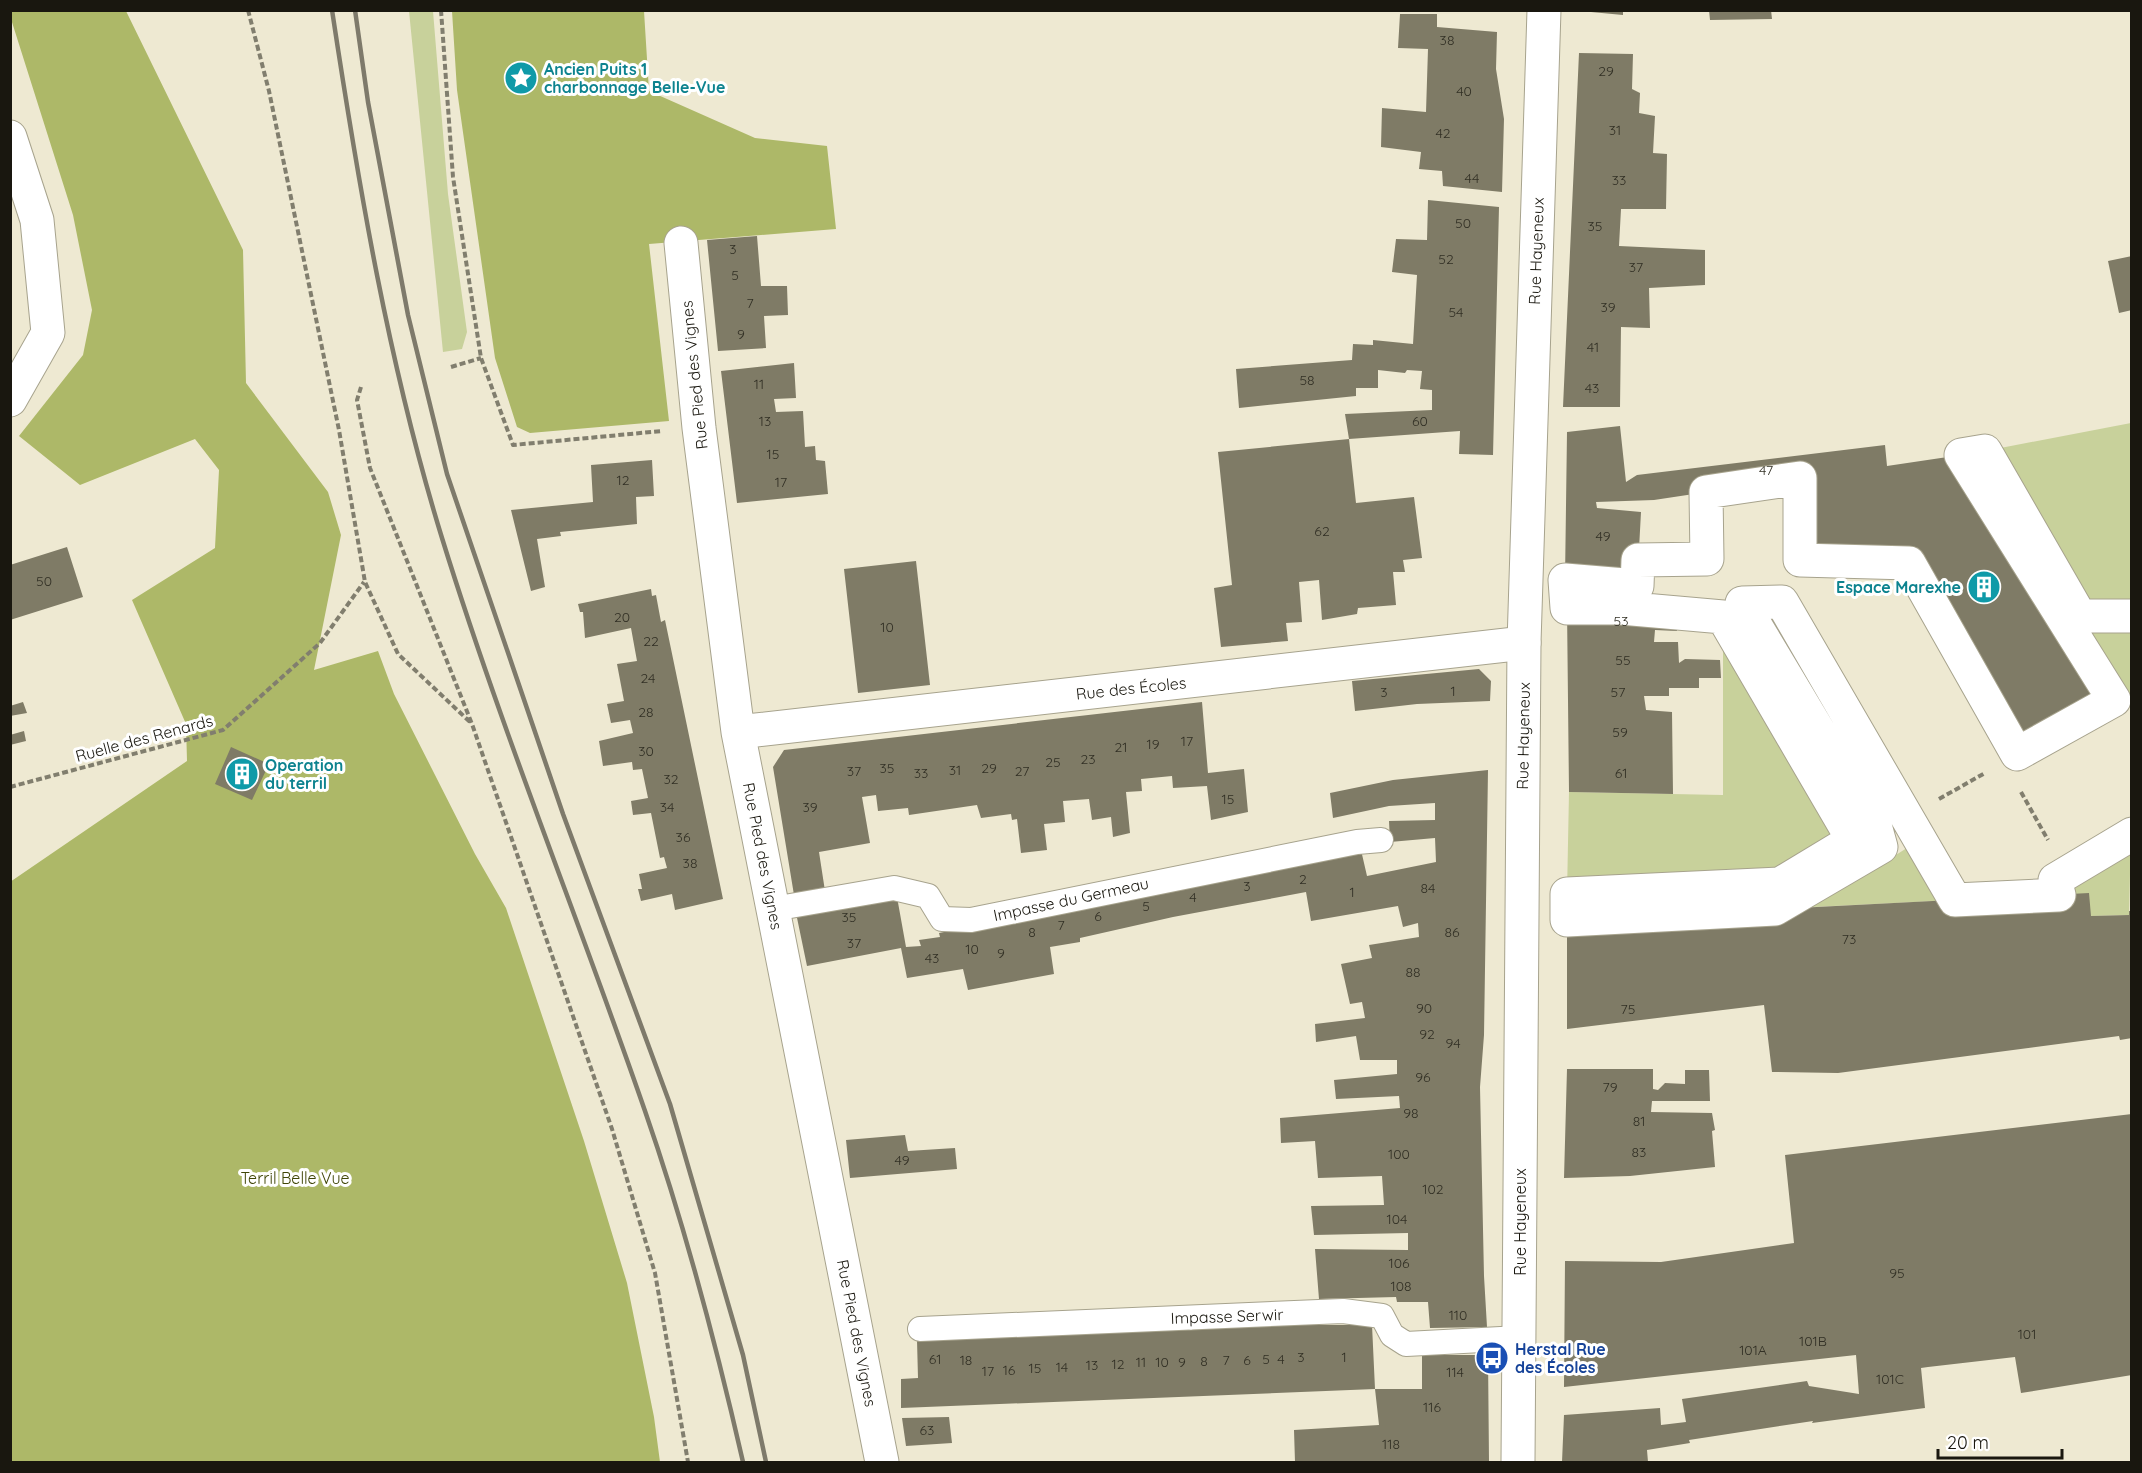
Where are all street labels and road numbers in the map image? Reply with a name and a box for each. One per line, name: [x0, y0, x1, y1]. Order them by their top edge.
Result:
street label: Rue Hayeneux: [1524, 197, 1548, 305]
street label: Rue Pied des Vignes: [676, 300, 712, 450]
street label: Rue des Écoles: [1075, 672, 1187, 704]
street label: Rue Hayeneux: [1512, 682, 1534, 790]
street label: Ruelle des Renards: [73, 710, 215, 766]
street label: Rue Pied des Vignes: [739, 781, 787, 931]
street label: Impasse du Germeau: [991, 873, 1151, 925]
street label: Rue Hayeneux: [1510, 1168, 1530, 1276]
street label: Rue Pied des Vignes: [833, 1258, 881, 1408]
street label: Impasse Serwir: [1170, 1304, 1284, 1328]

